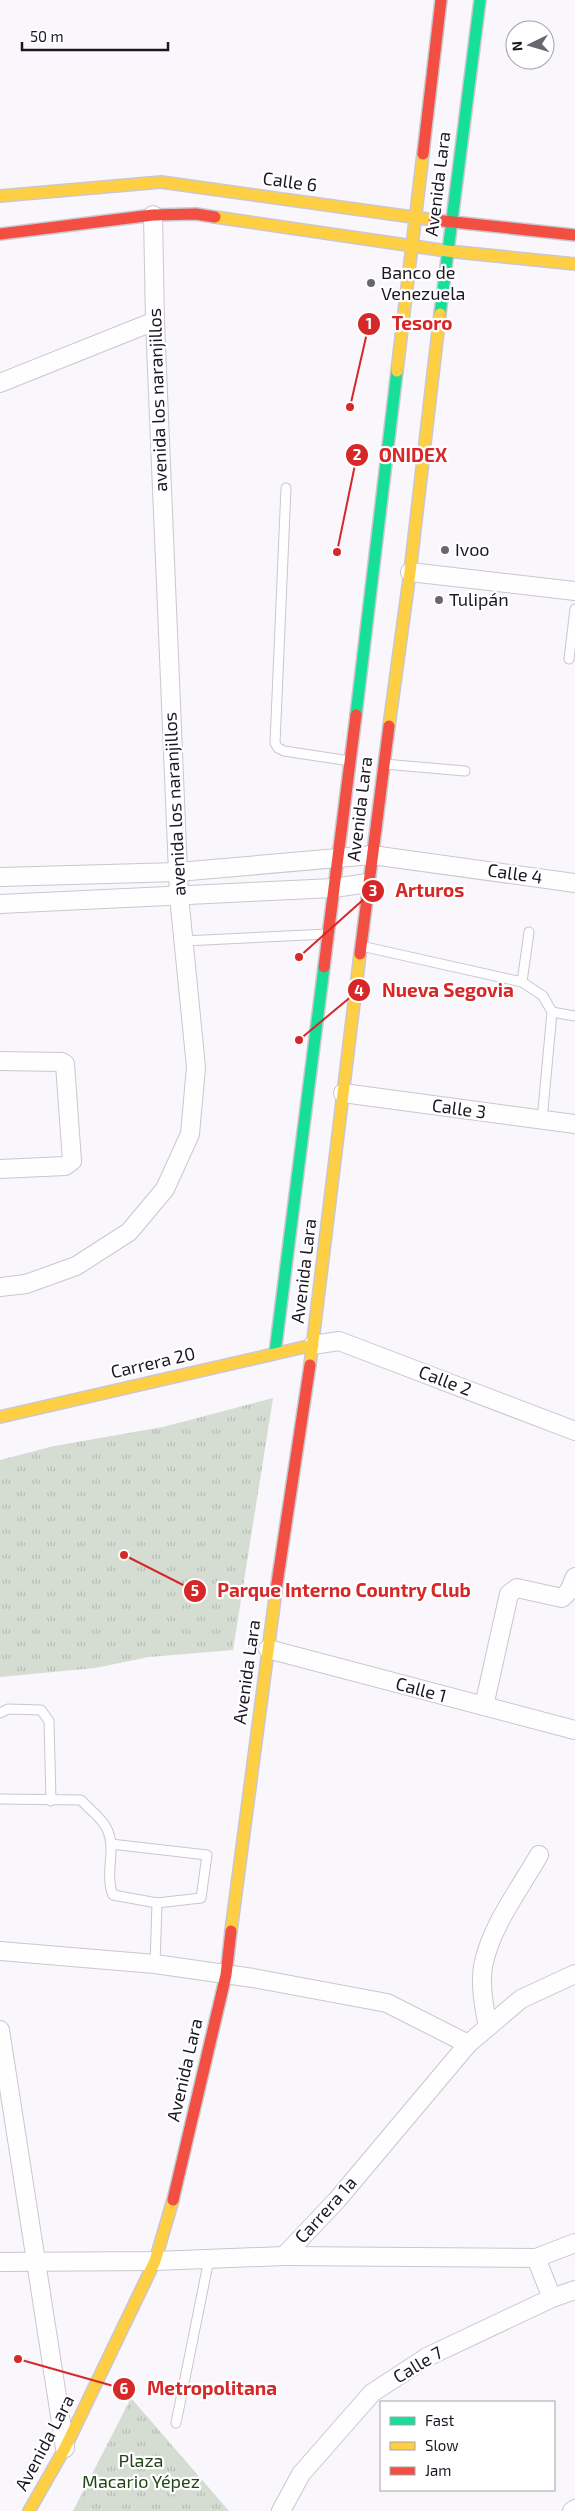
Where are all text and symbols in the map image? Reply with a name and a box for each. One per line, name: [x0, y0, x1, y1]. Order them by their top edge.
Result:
scale bar: [22, 20, 169, 52]
north arrow: [505, 20, 555, 70]
text: 50 m: [30, 27, 64, 45]
text: N: [508, 40, 525, 52]
street label: Avenida Lara: [420, 130, 454, 237]
street label: Calle 6: [261, 166, 319, 196]
place label: Banco de Venezuela: [381, 261, 465, 304]
marker: Banco de Venezuela: [365, 277, 377, 289]
callout: Tesoro: [356, 307, 462, 341]
street label: avenida los naranjillos: [143, 308, 171, 492]
text: Tesoro: [392, 311, 452, 334]
text: 1: [366, 314, 372, 332]
callout: ONIDEX: [344, 438, 458, 472]
text: ONIDEX: [379, 443, 448, 466]
text: 2: [353, 445, 362, 463]
place label: Ivoo: [455, 538, 490, 560]
marker: Ivoo: [439, 544, 451, 556]
place label: Tulipán: [449, 588, 509, 610]
marker: Tulipán: [433, 594, 445, 606]
street label: avenida los naranjillos: [158, 712, 190, 896]
street label: Avenida Lara: [342, 755, 376, 862]
street label: Calle 4: [486, 858, 544, 888]
callout: Arturos: [361, 874, 474, 908]
text: Arturos: [396, 878, 464, 901]
text: 3: [369, 881, 377, 899]
callout: Nueva Segovia: [347, 973, 524, 1007]
text: Nueva Segovia: [382, 978, 514, 1001]
text: 4: [354, 981, 364, 999]
street label: Calle 3: [431, 1093, 488, 1123]
street label: Avenida Lara: [286, 1217, 320, 1324]
street label: Carrera 20: [108, 1342, 197, 1382]
street label: Calle 2: [416, 1360, 475, 1400]
callout: Parque Interno Country Club: [183, 1574, 481, 1608]
text: Parque Interno Country Club: [217, 1578, 471, 1602]
text: 5: [191, 1581, 199, 1599]
street label: Avenida Lara: [228, 1618, 264, 1726]
street label: Calle 1: [393, 1672, 449, 1706]
street label: Avenida Lara: [161, 2016, 207, 2124]
street label: Carrera 1a: [290, 2171, 361, 2247]
street label: Calle 7: [389, 2341, 446, 2387]
callout: Metropolitana: [112, 2372, 287, 2406]
text: Metropolitana: [147, 2376, 277, 2399]
text: 6: [120, 2379, 129, 2397]
street label: Avenida Lara: [10, 2391, 79, 2494]
legend: [380, 2401, 555, 2491]
text: Fast: [425, 2411, 455, 2429]
text: Slow: [425, 2436, 459, 2454]
park label: Plaza Macario Yépez: [82, 2449, 200, 2492]
text: Jam: [425, 2461, 451, 2479]

